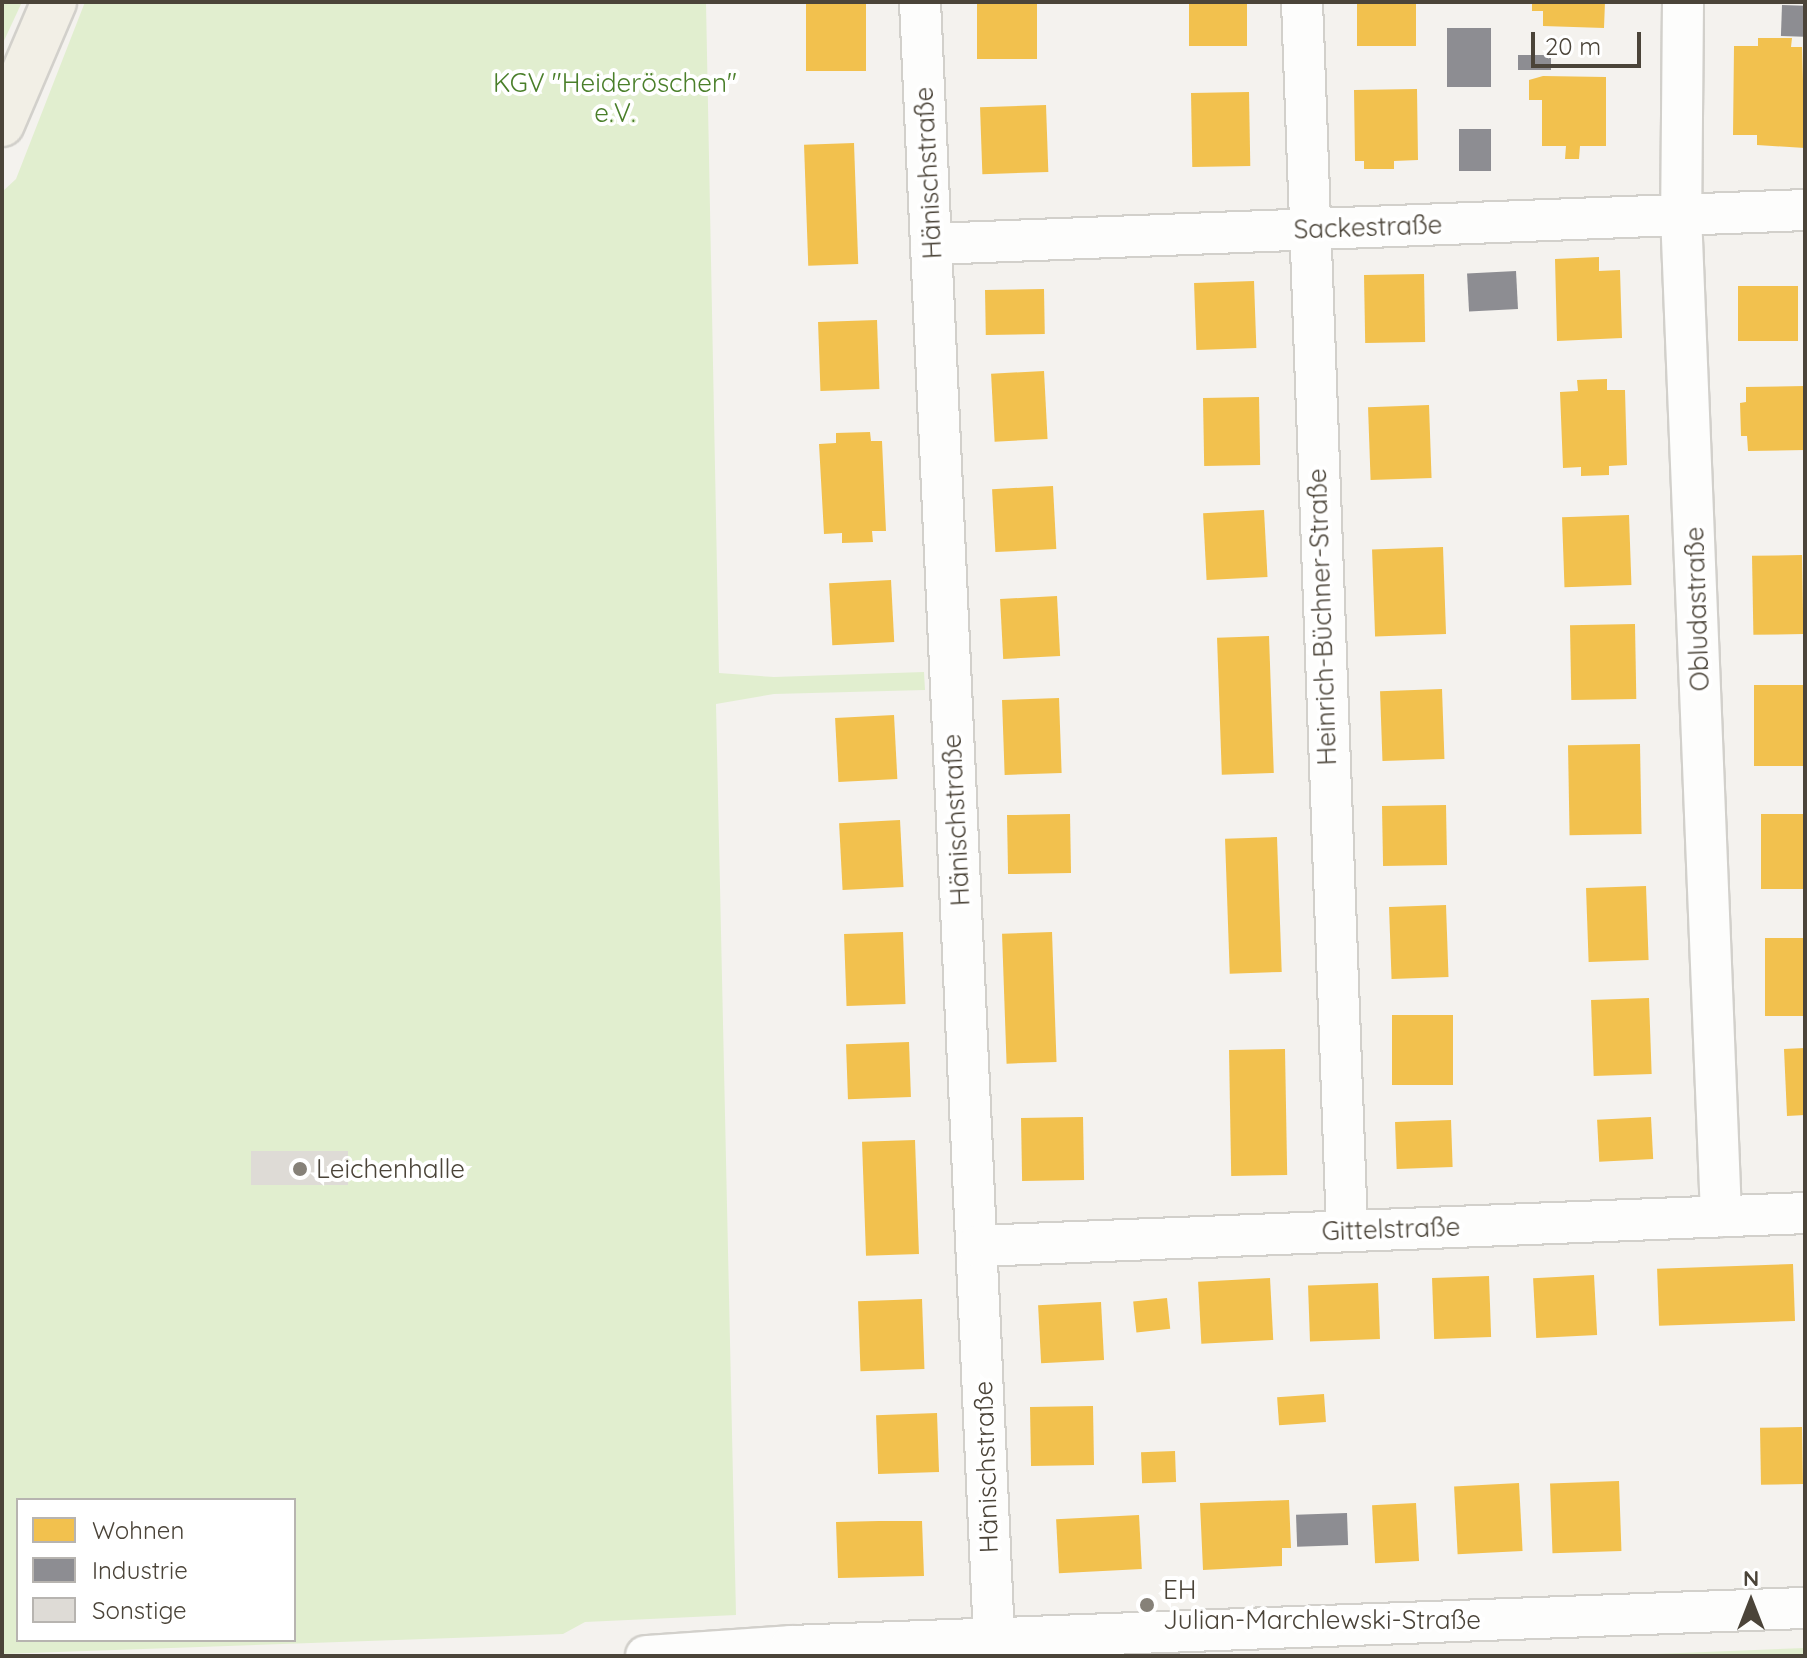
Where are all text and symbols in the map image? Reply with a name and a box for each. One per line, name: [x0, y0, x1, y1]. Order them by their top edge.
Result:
scale bar: [1535, 16, 1645, 66]
text: 20 m: [1545, 31, 1601, 61]
park label: KGV "Heideröschen" e.V.: [493, 67, 737, 128]
street label: Hänischstraße: [908, 86, 948, 260]
street label: Sackestraße: [1293, 209, 1443, 245]
street label: Heinrich-Büchner-Straße: [1301, 468, 1343, 766]
street label: Obludastraße: [1679, 526, 1715, 692]
street label: Hänischstraße: [936, 733, 976, 907]
place label: Leichenhalle: [316, 1153, 465, 1185]
marker: Leichenhalle: [291, 1160, 309, 1178]
street label: Gittelstraße: [1321, 1211, 1461, 1247]
street label: Hänischstraße: [967, 1380, 1005, 1554]
legend: [16, 1498, 296, 1642]
text: Wohnen: [92, 1515, 184, 1545]
text: Industrie: [92, 1555, 188, 1585]
north arrow: [1711, 1562, 1791, 1642]
text: N: [1743, 1564, 1759, 1592]
place label: EH Julian-Marchlewski-Straße: [1163, 1574, 1481, 1636]
text: Sonstige: [92, 1595, 186, 1625]
marker: EH Julian-Marchlewski-Straße: [1138, 1596, 1156, 1614]

